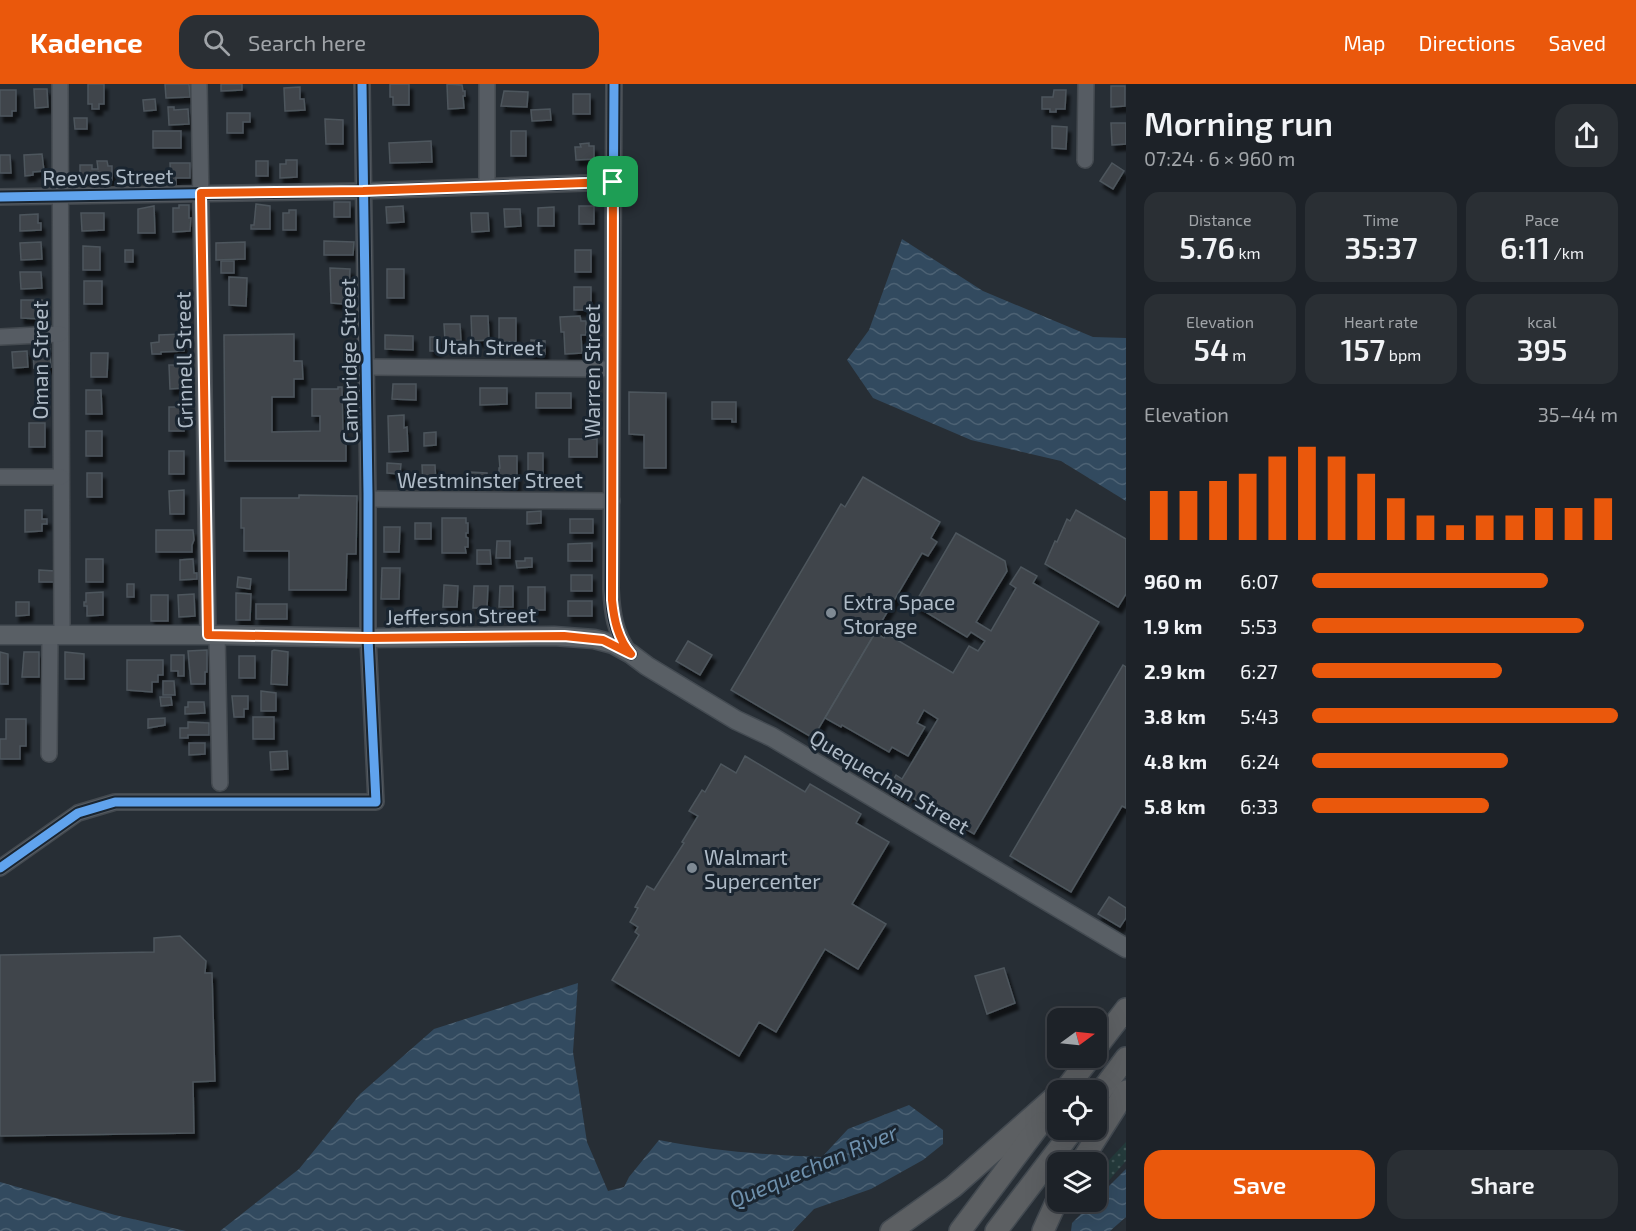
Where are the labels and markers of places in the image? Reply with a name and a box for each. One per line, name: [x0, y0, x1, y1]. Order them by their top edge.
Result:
pin: [587, 156, 638, 207]
place label: Extra Space Storage: [843, 589, 955, 638]
marker: Extra Space Storage: [824, 606, 838, 620]
place label: Walmart Supercenter: [704, 844, 821, 893]
marker: Walmart Supercenter: [685, 861, 699, 875]

